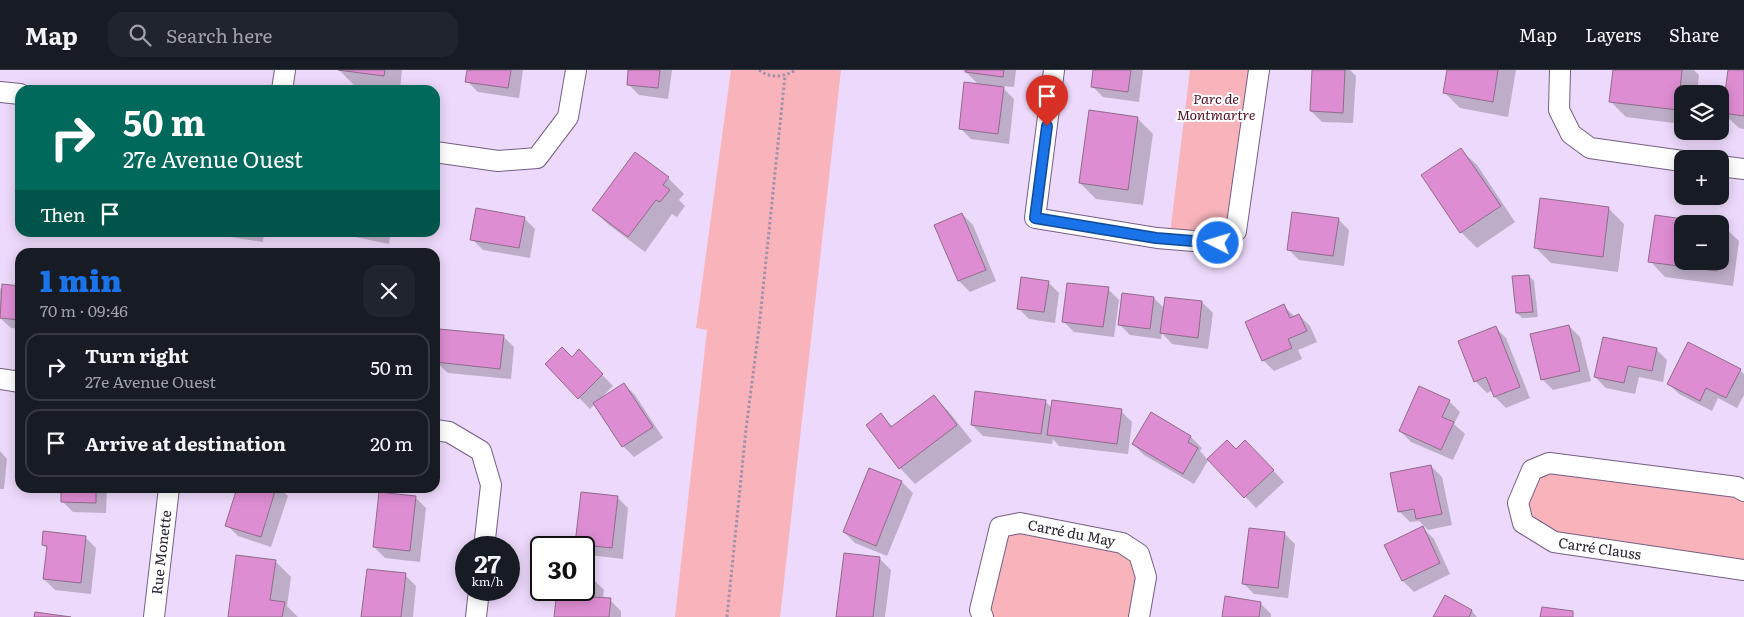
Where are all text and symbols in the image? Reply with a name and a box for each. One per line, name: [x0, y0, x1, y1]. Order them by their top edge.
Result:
search box: [108, 12, 458, 57]
text: Map: [25, 17, 78, 52]
icon: search: [126, 21, 154, 49]
text: Search here: [166, 21, 272, 49]
text: Map: [1519, 21, 1557, 48]
text: Layers: [1585, 21, 1641, 48]
text: Share: [1669, 21, 1719, 48]
pin: [1026, 75, 1068, 126]
icon: arrive: [1033, 82, 1061, 110]
map controls: [1674, 85, 1729, 270]
button: layers: [1674, 85, 1729, 140]
park label: Parc de Montmartre: [1177, 88, 1256, 124]
text: 50 m: [123, 95, 206, 147]
icon: right: [40, 105, 105, 170]
text: 27e Avenue Ouest: [123, 142, 303, 175]
button: +: [1674, 150, 1729, 205]
text: Then: [40, 200, 86, 228]
icon: arrive: [96, 200, 124, 228]
button: −: [1674, 215, 1729, 270]
position arrow: [1191, 216, 1243, 268]
text: 1 min: [40, 257, 122, 301]
button: close: [363, 265, 415, 317]
text: 70 m · 09:46: [40, 298, 128, 322]
text: Turn right: [85, 341, 189, 369]
icon: right: [42, 353, 70, 381]
text: 50 m: [370, 353, 413, 381]
text: 27e Avenue Ouest: [85, 369, 216, 393]
icon: arrive: [42, 429, 70, 457]
text: Arrive at destination: [85, 429, 286, 457]
text: 20 m: [370, 429, 413, 457]
street label: Rue Monette: [146, 509, 175, 596]
street label: Carré du May: [1026, 514, 1118, 551]
street label: Carré Clauss: [1557, 532, 1643, 564]
speed limit sign: 30: [530, 536, 595, 601]
text: 27: [474, 544, 501, 581]
text: km/h: [472, 572, 503, 590]

